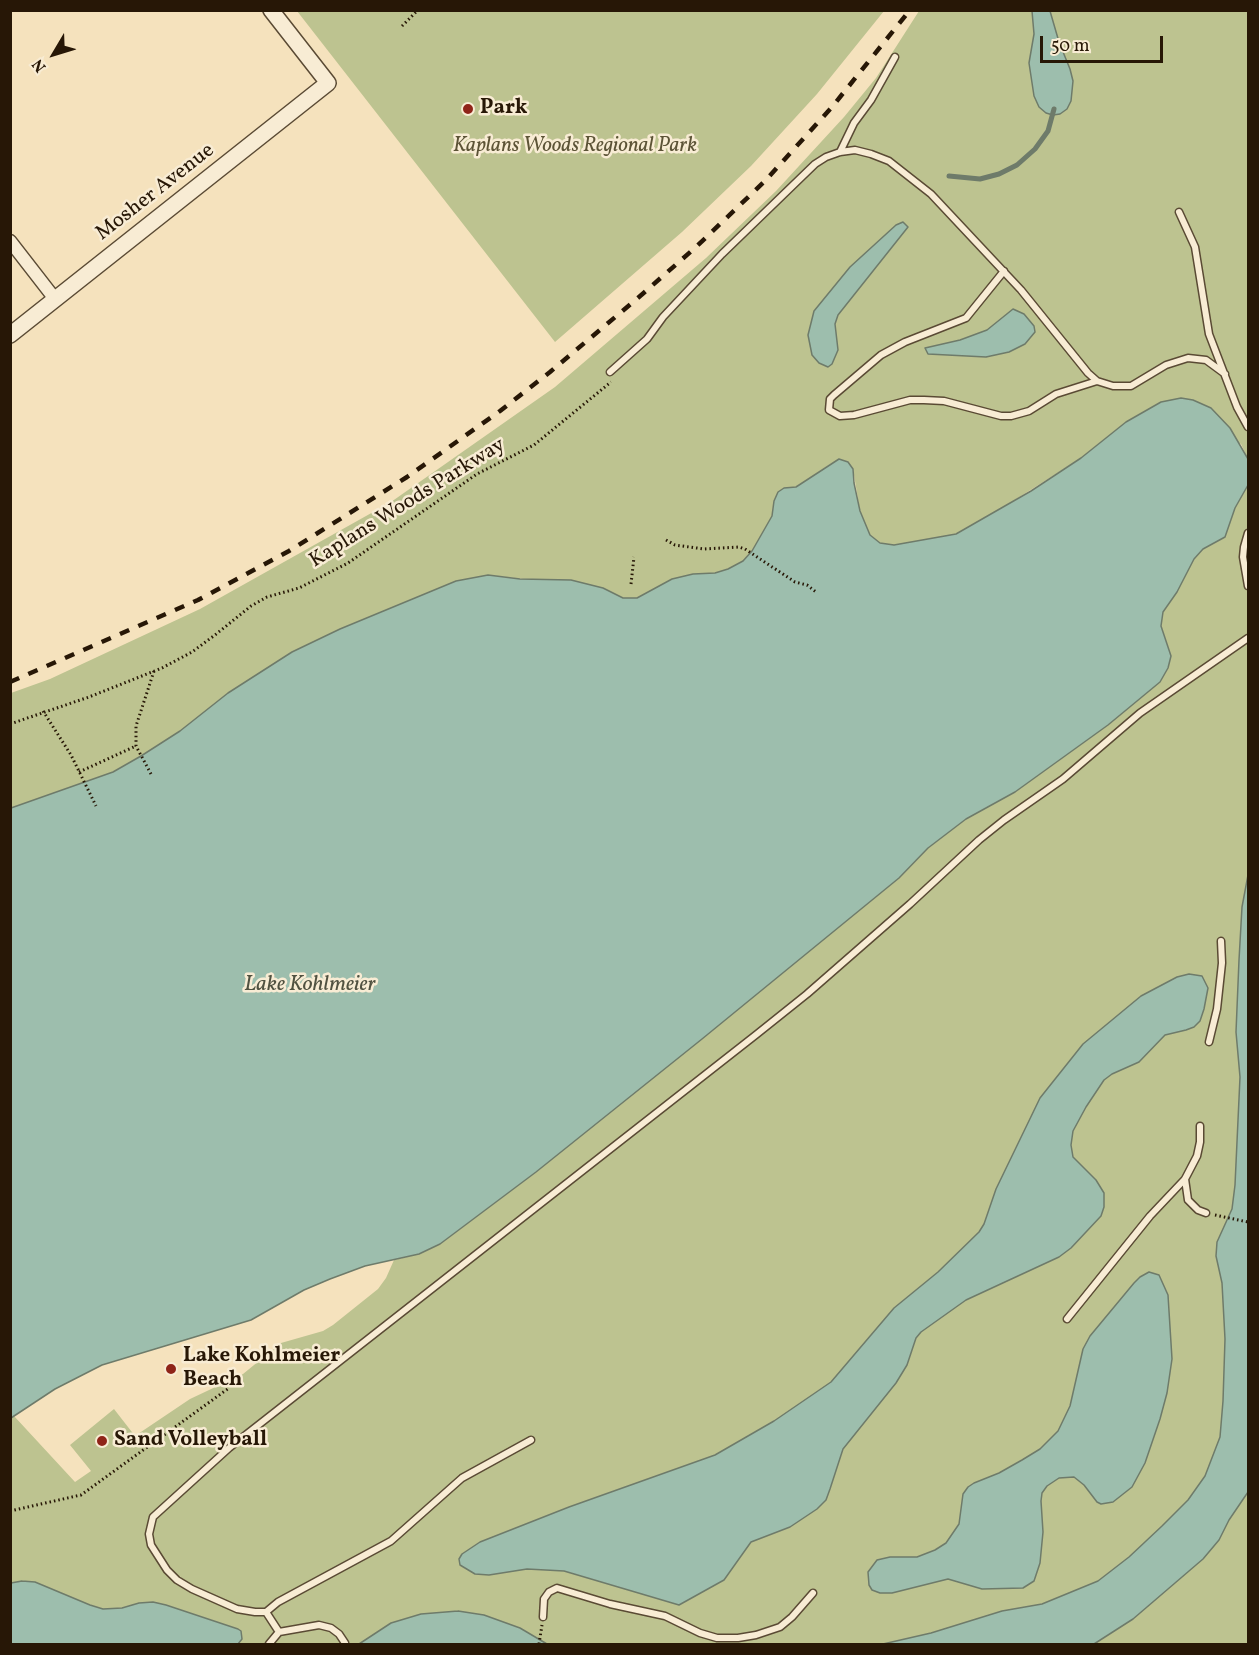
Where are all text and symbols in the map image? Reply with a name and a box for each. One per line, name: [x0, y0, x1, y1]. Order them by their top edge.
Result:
north arrow: [24, 24, 84, 84]
scale bar: [1043, 24, 1166, 62]
text: 50 m: [1051, 34, 1090, 59]
text: N: [28, 54, 52, 76]
place label: Park: [480, 96, 528, 122]
marker: Park: [461, 102, 475, 116]
park label: Kaplans Woods Regional Park: [453, 134, 697, 160]
street label: Mosher Avenue: [92, 139, 220, 247]
street label: Kaplans Woods Parkway: [305, 433, 511, 575]
water label: Lake Kohlmeier: [244, 973, 376, 999]
place label: Lake Kohlmeier Beach: [183, 1344, 340, 1394]
marker: Lake Kohlmeier Beach: [164, 1362, 178, 1376]
place label: Sand Volleyball: [114, 1428, 267, 1454]
marker: Sand Volleyball: [95, 1434, 109, 1448]

